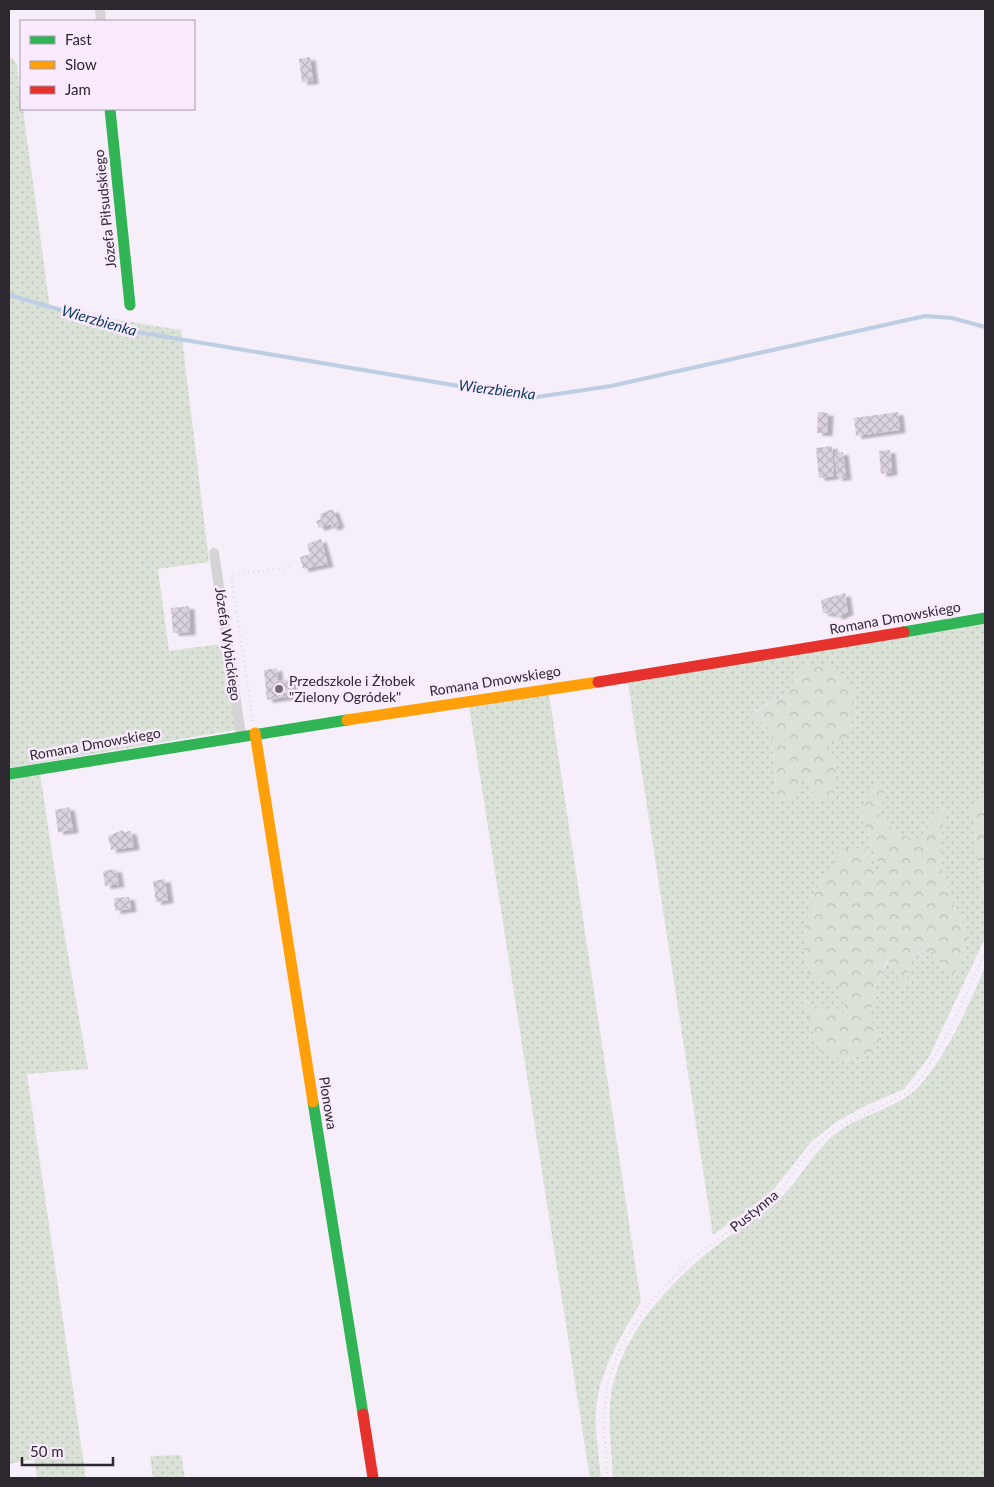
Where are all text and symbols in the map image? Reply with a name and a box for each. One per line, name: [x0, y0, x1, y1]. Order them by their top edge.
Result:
legend: [20, 20, 195, 110]
text: Fast: [65, 30, 92, 48]
text: Slow: [65, 55, 97, 73]
text: Jam: [65, 80, 91, 98]
street label: Józefa Piłsudskiego: [90, 149, 119, 269]
water label: Wierzbienka: [60, 301, 139, 339]
water label: Wierzbienka: [458, 375, 537, 403]
street label: Józefa Wybickiego: [212, 586, 245, 702]
street label: Romana Dmowskiego: [828, 598, 962, 637]
street label: Romana Dmowskiego: [428, 662, 562, 699]
place label: Przedszkole i Żłobek "Zielony Ogródek": [289, 672, 416, 705]
marker: Przedszkole i Żłobek "Zielony Ogródek": [273, 683, 285, 695]
street label: Romana Dmowskiego: [28, 724, 162, 763]
street label: Plonowa: [316, 1075, 341, 1131]
street label: Pustynna: [726, 1186, 781, 1235]
scale bar: [22, 1434, 114, 1466]
text: 50 m: [30, 1442, 64, 1460]

